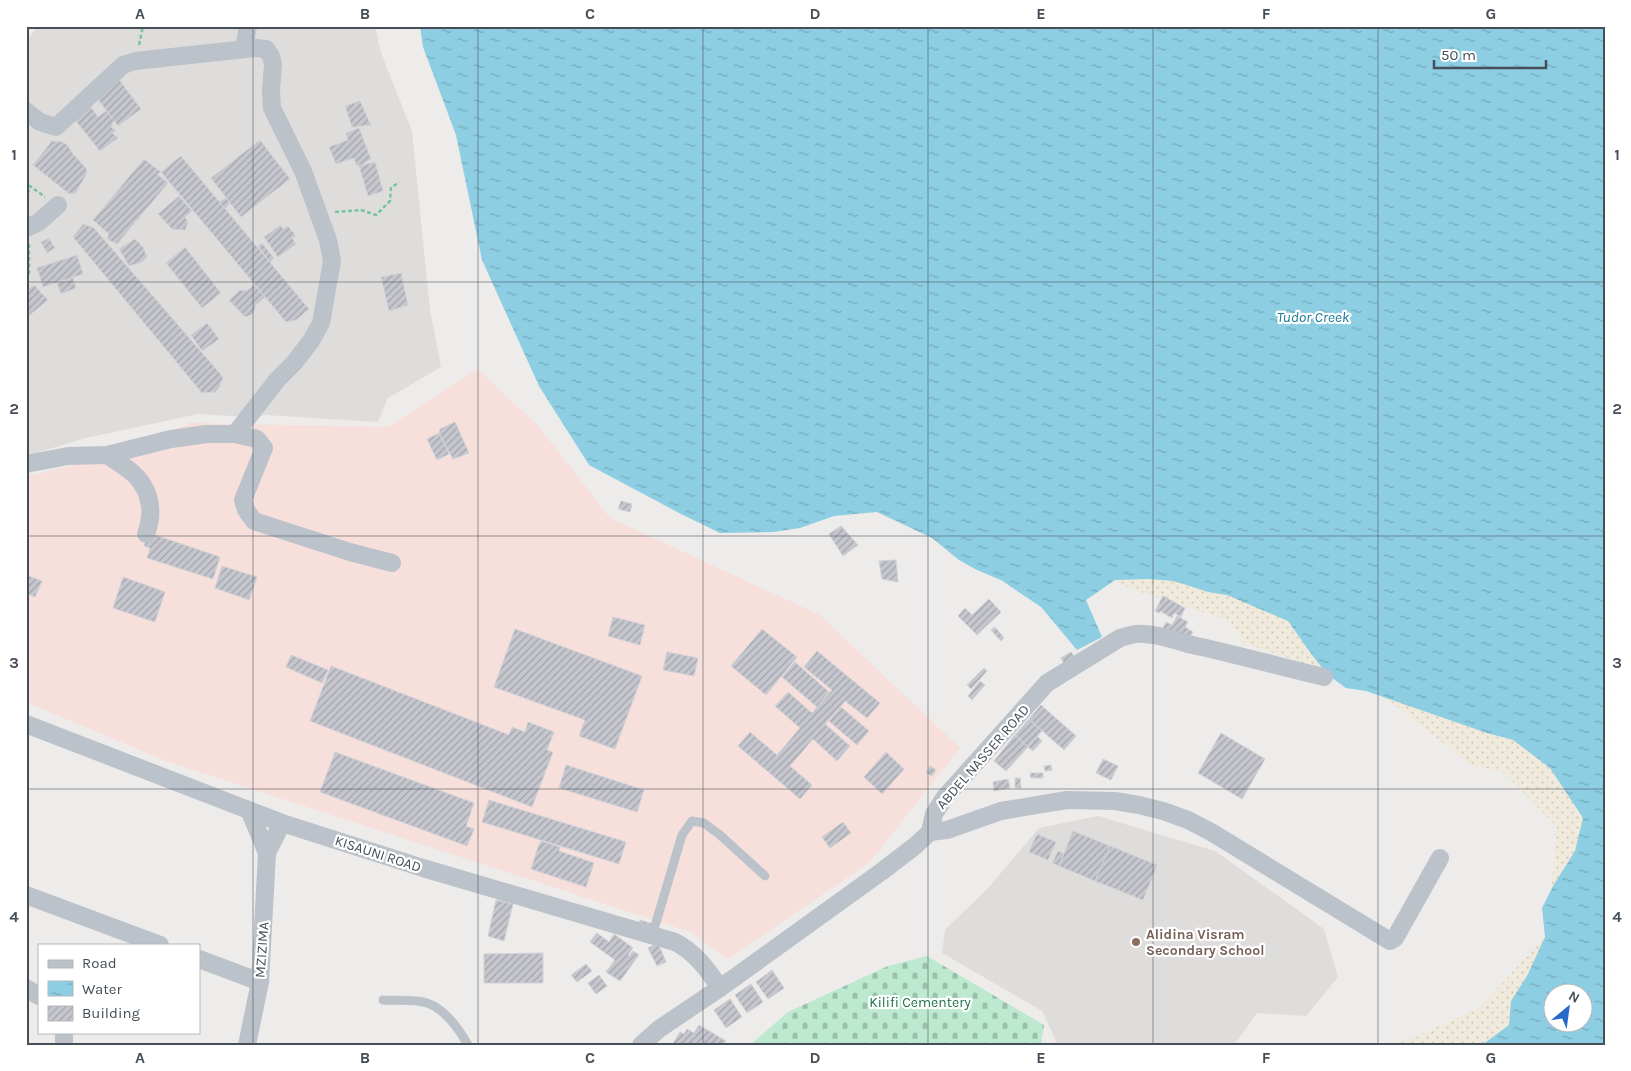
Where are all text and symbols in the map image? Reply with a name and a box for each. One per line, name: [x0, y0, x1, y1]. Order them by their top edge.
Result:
text: A: [135, 4, 145, 23]
text: B: [360, 4, 370, 23]
text: C: [585, 4, 595, 23]
text: D: [810, 4, 821, 23]
text: E: [1036, 4, 1046, 23]
text: F: [1262, 4, 1271, 23]
text: G: [1486, 4, 1496, 23]
scale bar: [1434, 38, 1546, 70]
text: 50 m: [1441, 46, 1476, 64]
text: 1: [11, 145, 17, 164]
text: 1: [1614, 145, 1620, 164]
water label: Tudor Creek: [1277, 308, 1350, 326]
text: 2: [9, 399, 19, 418]
text: 2: [1612, 399, 1622, 418]
text: 3: [9, 653, 19, 672]
text: 3: [1612, 653, 1622, 672]
street label: ABDEL NASSER ROAD: [933, 701, 1033, 813]
street label: KISAUNI ROAD: [333, 832, 423, 876]
text: 4: [9, 907, 19, 926]
text: 4: [1612, 907, 1622, 926]
street label: MZIZIMA: [252, 921, 272, 979]
place label: Alidina Visram Secondary School: [1146, 926, 1264, 959]
marker: Alidina Visram Secondary School: [1130, 936, 1142, 948]
legend: [38, 944, 200, 1034]
text: Road: [82, 954, 117, 972]
text: Water: [82, 980, 123, 998]
north arrow: [1544, 984, 1594, 1034]
text: N: [1566, 987, 1583, 1007]
park label: Kilifi Cementery: [869, 994, 971, 1011]
text: Building: [82, 1004, 140, 1022]
text: A: [135, 1048, 145, 1067]
text: B: [360, 1048, 370, 1067]
text: C: [585, 1048, 595, 1067]
text: D: [810, 1048, 821, 1067]
text: E: [1036, 1048, 1046, 1067]
text: F: [1262, 1048, 1271, 1067]
text: G: [1486, 1048, 1496, 1067]

